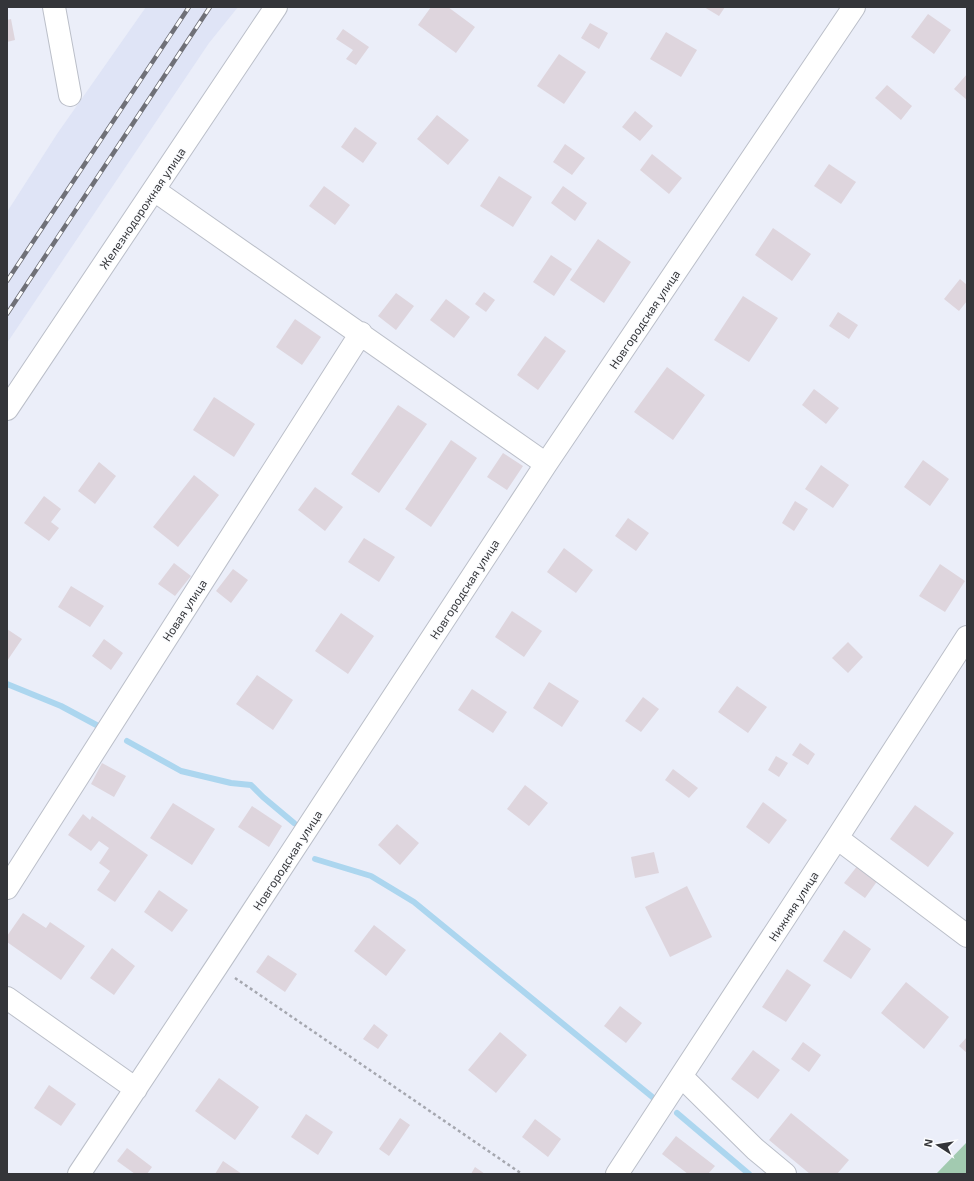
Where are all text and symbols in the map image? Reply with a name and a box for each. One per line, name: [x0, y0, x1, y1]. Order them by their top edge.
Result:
street label: Железнодорожная улица: [96, 145, 189, 272]
street label: Новгородская улица: [606, 267, 683, 372]
street label: Новгородская улица: [426, 536, 502, 642]
street label: Новая улица: [159, 576, 210, 644]
street label: Новгородская улица: [249, 807, 325, 913]
street label: Нижняя улица: [765, 868, 822, 944]
north arrow: [918, 1125, 958, 1165]
text: N: [921, 1138, 935, 1148]

